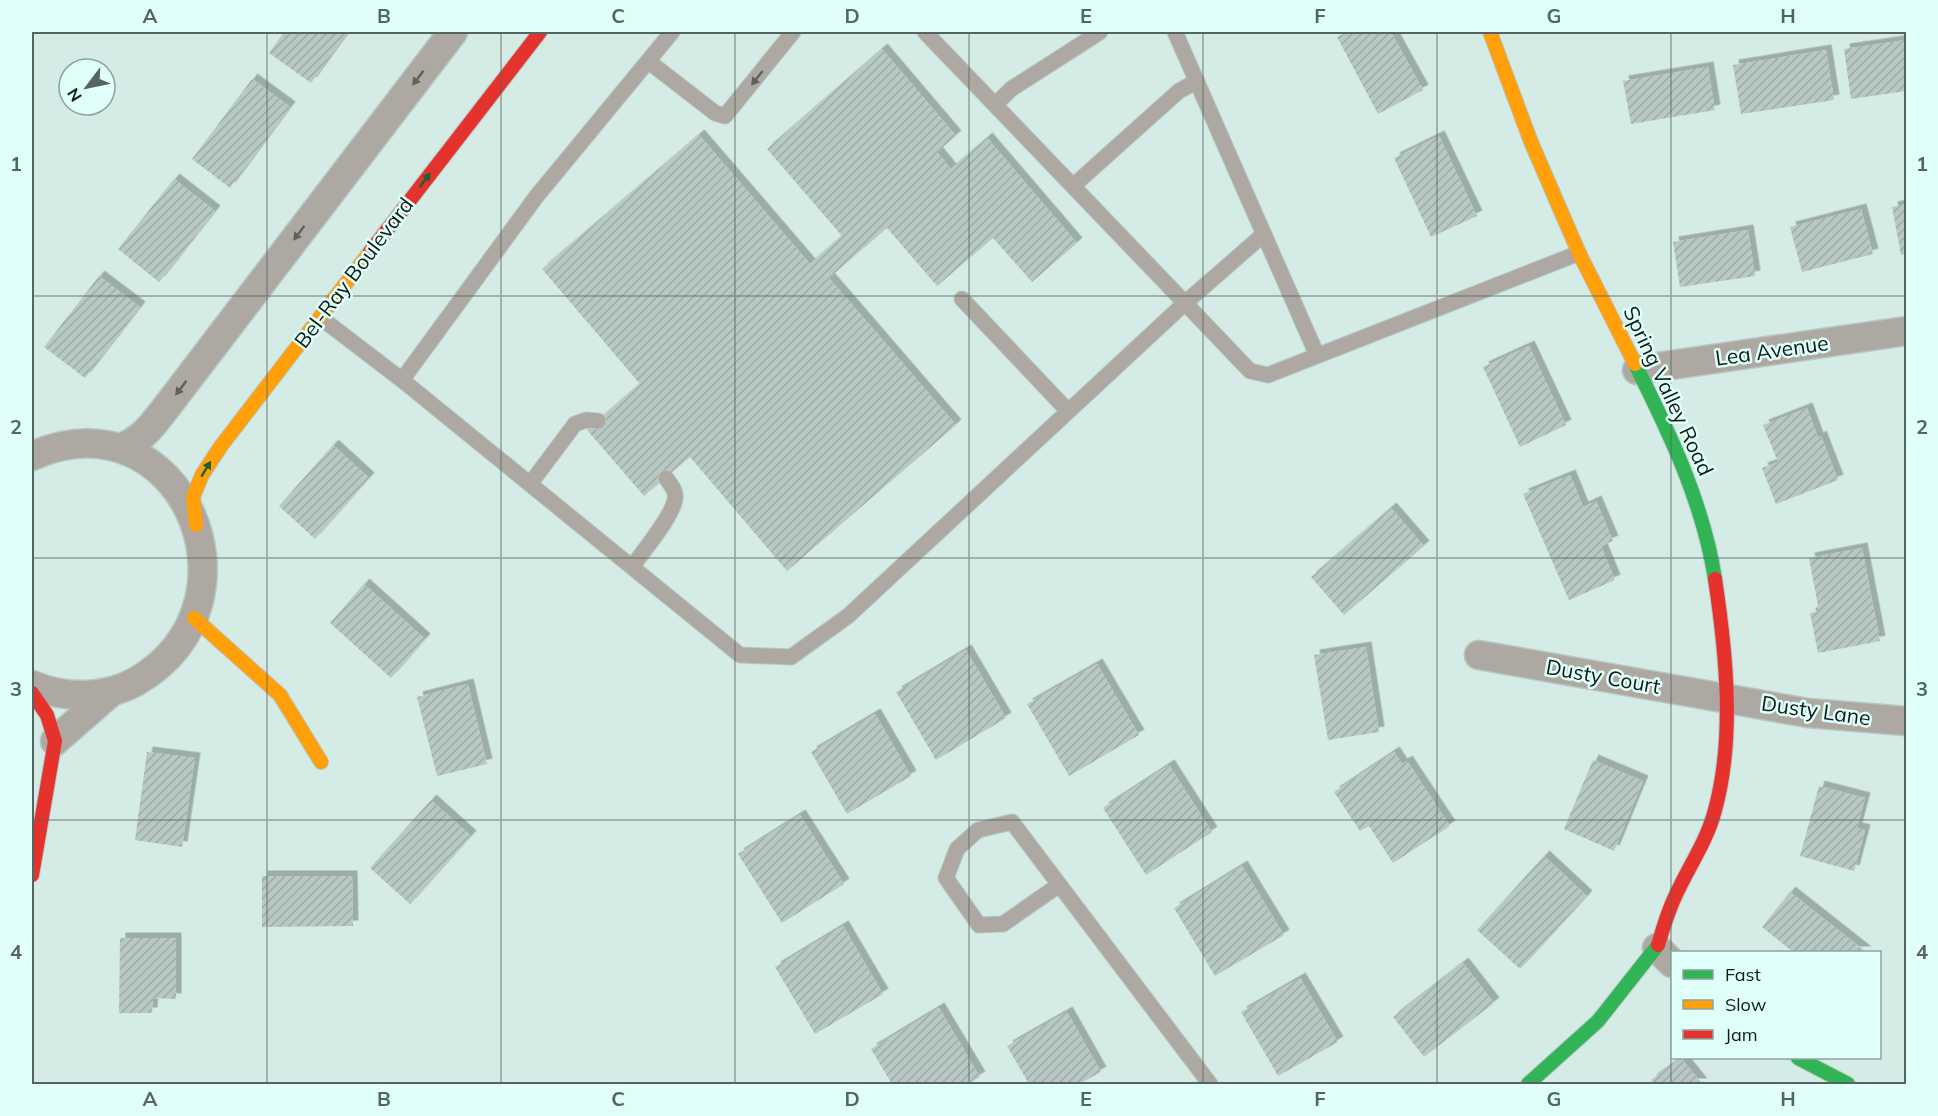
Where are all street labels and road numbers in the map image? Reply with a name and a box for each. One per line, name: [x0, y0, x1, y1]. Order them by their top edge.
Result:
street label: Bel-Ray Boulevard: [288, 192, 418, 353]
street label: Spring Valley Road: [1618, 302, 1720, 480]
street label: Lea Avenue: [1714, 329, 1830, 371]
street label: Dusty Court: [1544, 653, 1662, 699]
street label: Dusty Lane: [1760, 689, 1872, 731]

